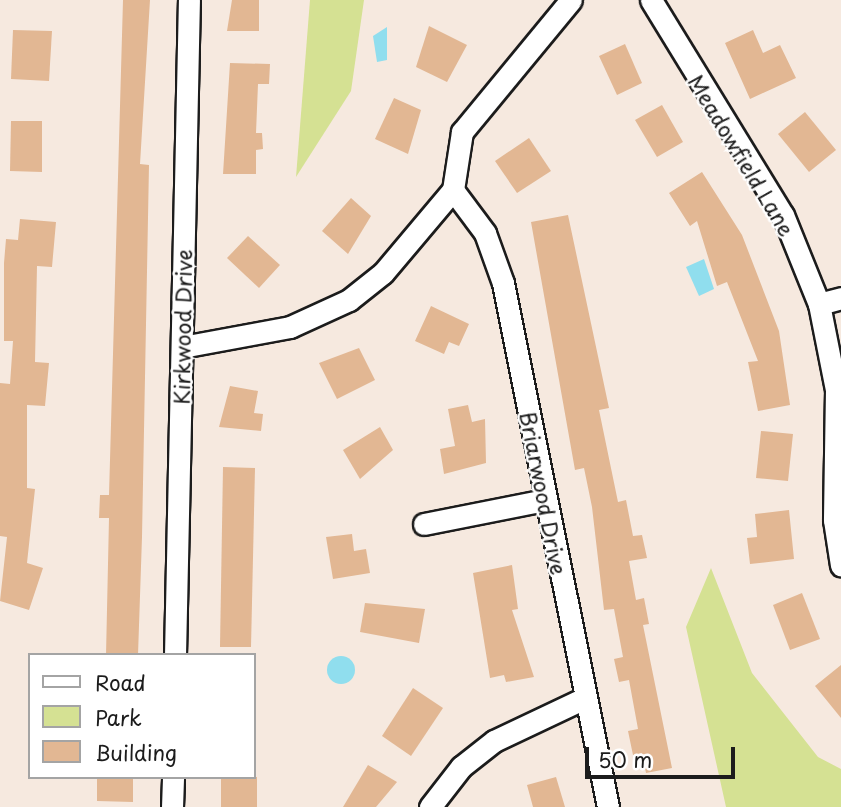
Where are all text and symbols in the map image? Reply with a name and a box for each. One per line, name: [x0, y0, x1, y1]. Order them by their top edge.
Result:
street label: Meadowfield Lane: [684, 70, 800, 240]
street label: Kirkwood Drive: [168, 249, 196, 405]
street label: Briarwood Drive: [516, 409, 572, 577]
legend: [28, 653, 256, 779]
text: Road: [95, 666, 146, 698]
text: Park: [95, 701, 142, 733]
scale bar: [589, 734, 740, 778]
text: Building: [95, 736, 177, 768]
text: 50 m: [598, 743, 652, 775]

